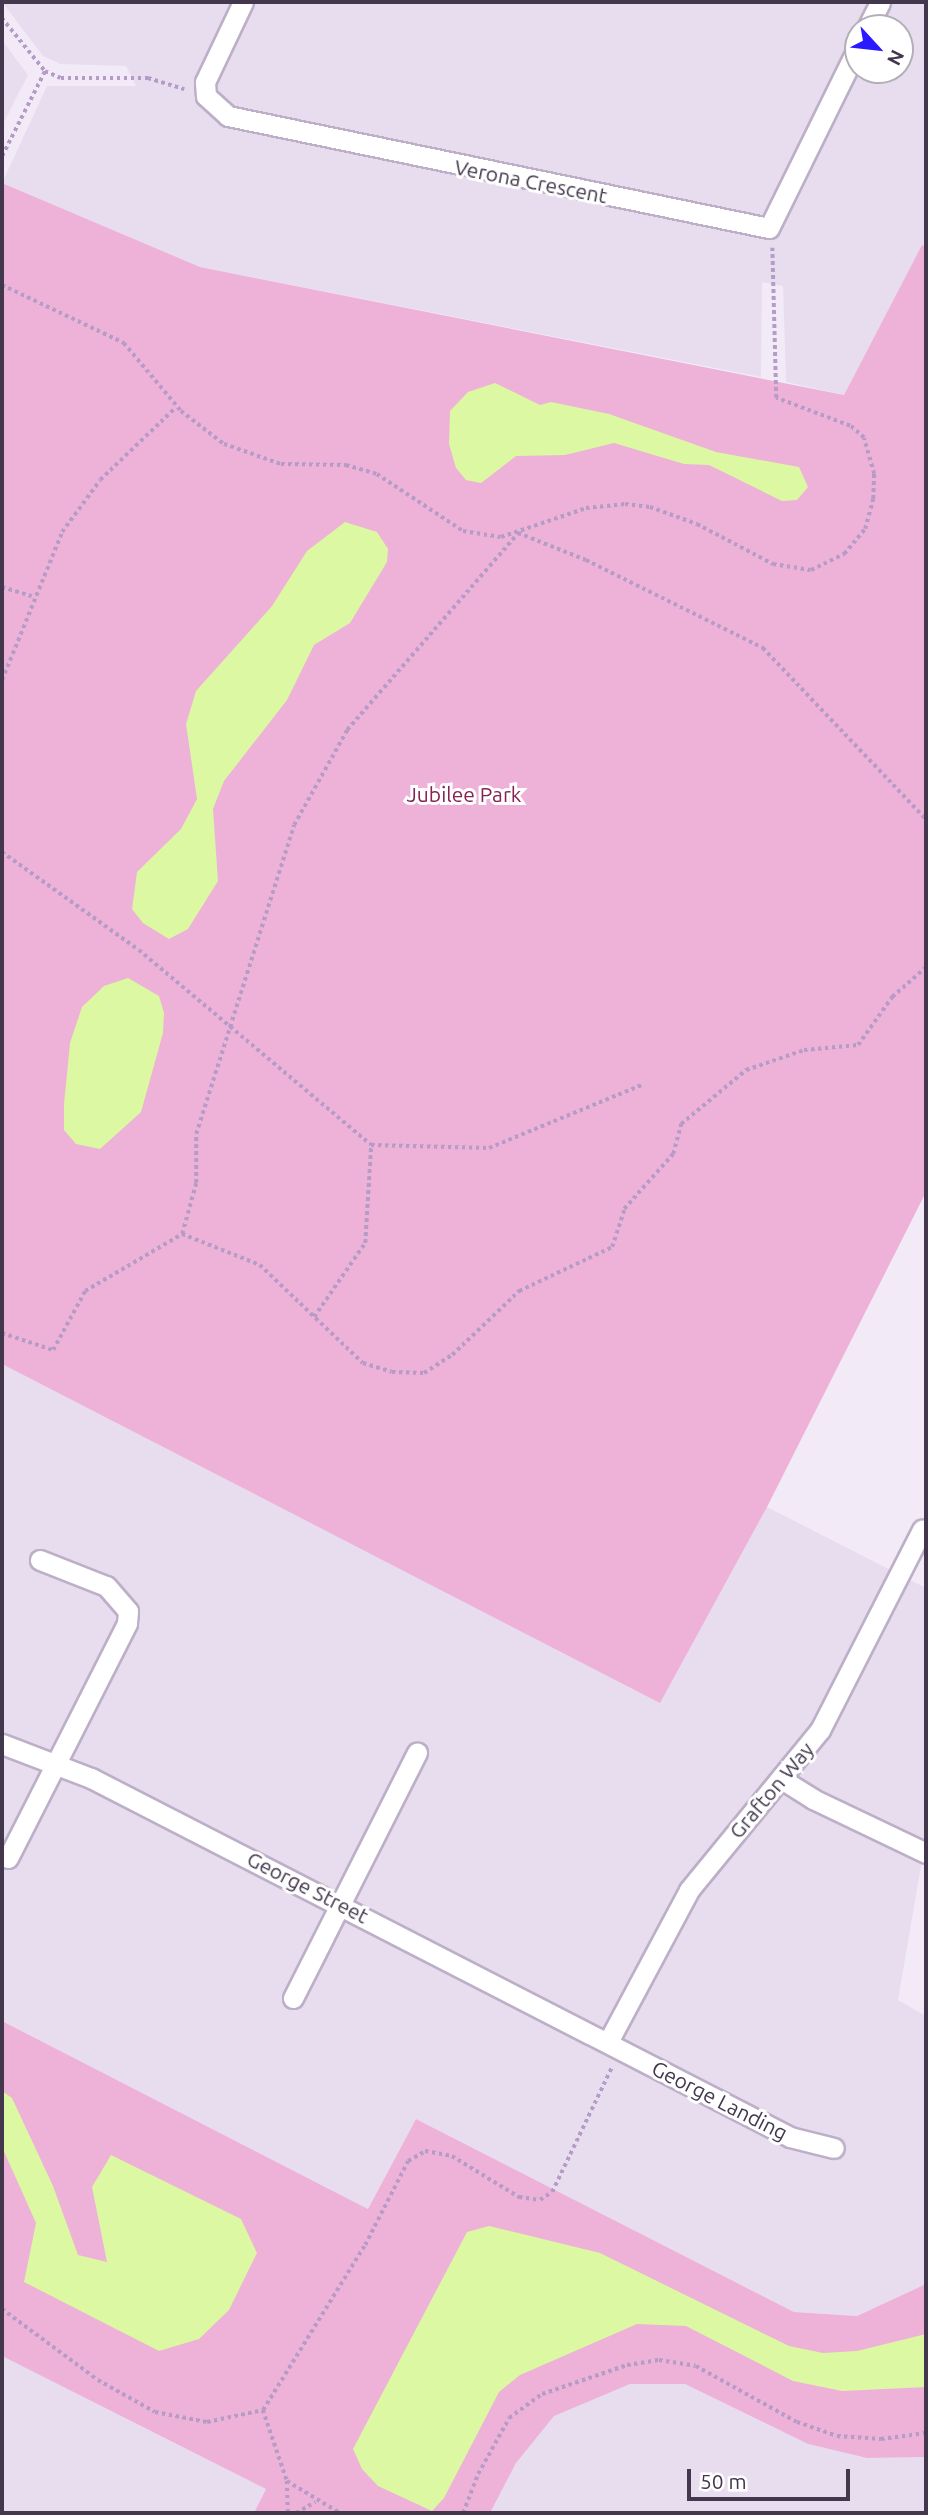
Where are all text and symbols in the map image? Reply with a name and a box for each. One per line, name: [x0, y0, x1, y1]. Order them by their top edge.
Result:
north arrow: [844, 14, 914, 84]
text: N: [883, 46, 909, 69]
street label: Verona Crescent: [452, 154, 610, 208]
park label: Jubilee Park: [407, 781, 521, 807]
street label: Grafton Way: [723, 1737, 819, 1843]
street label: George Street: [243, 1846, 373, 1928]
street label: George Landing: [648, 2055, 792, 2145]
scale bar: [690, 2456, 853, 2500]
text: 50 m: [700, 2469, 747, 2493]

